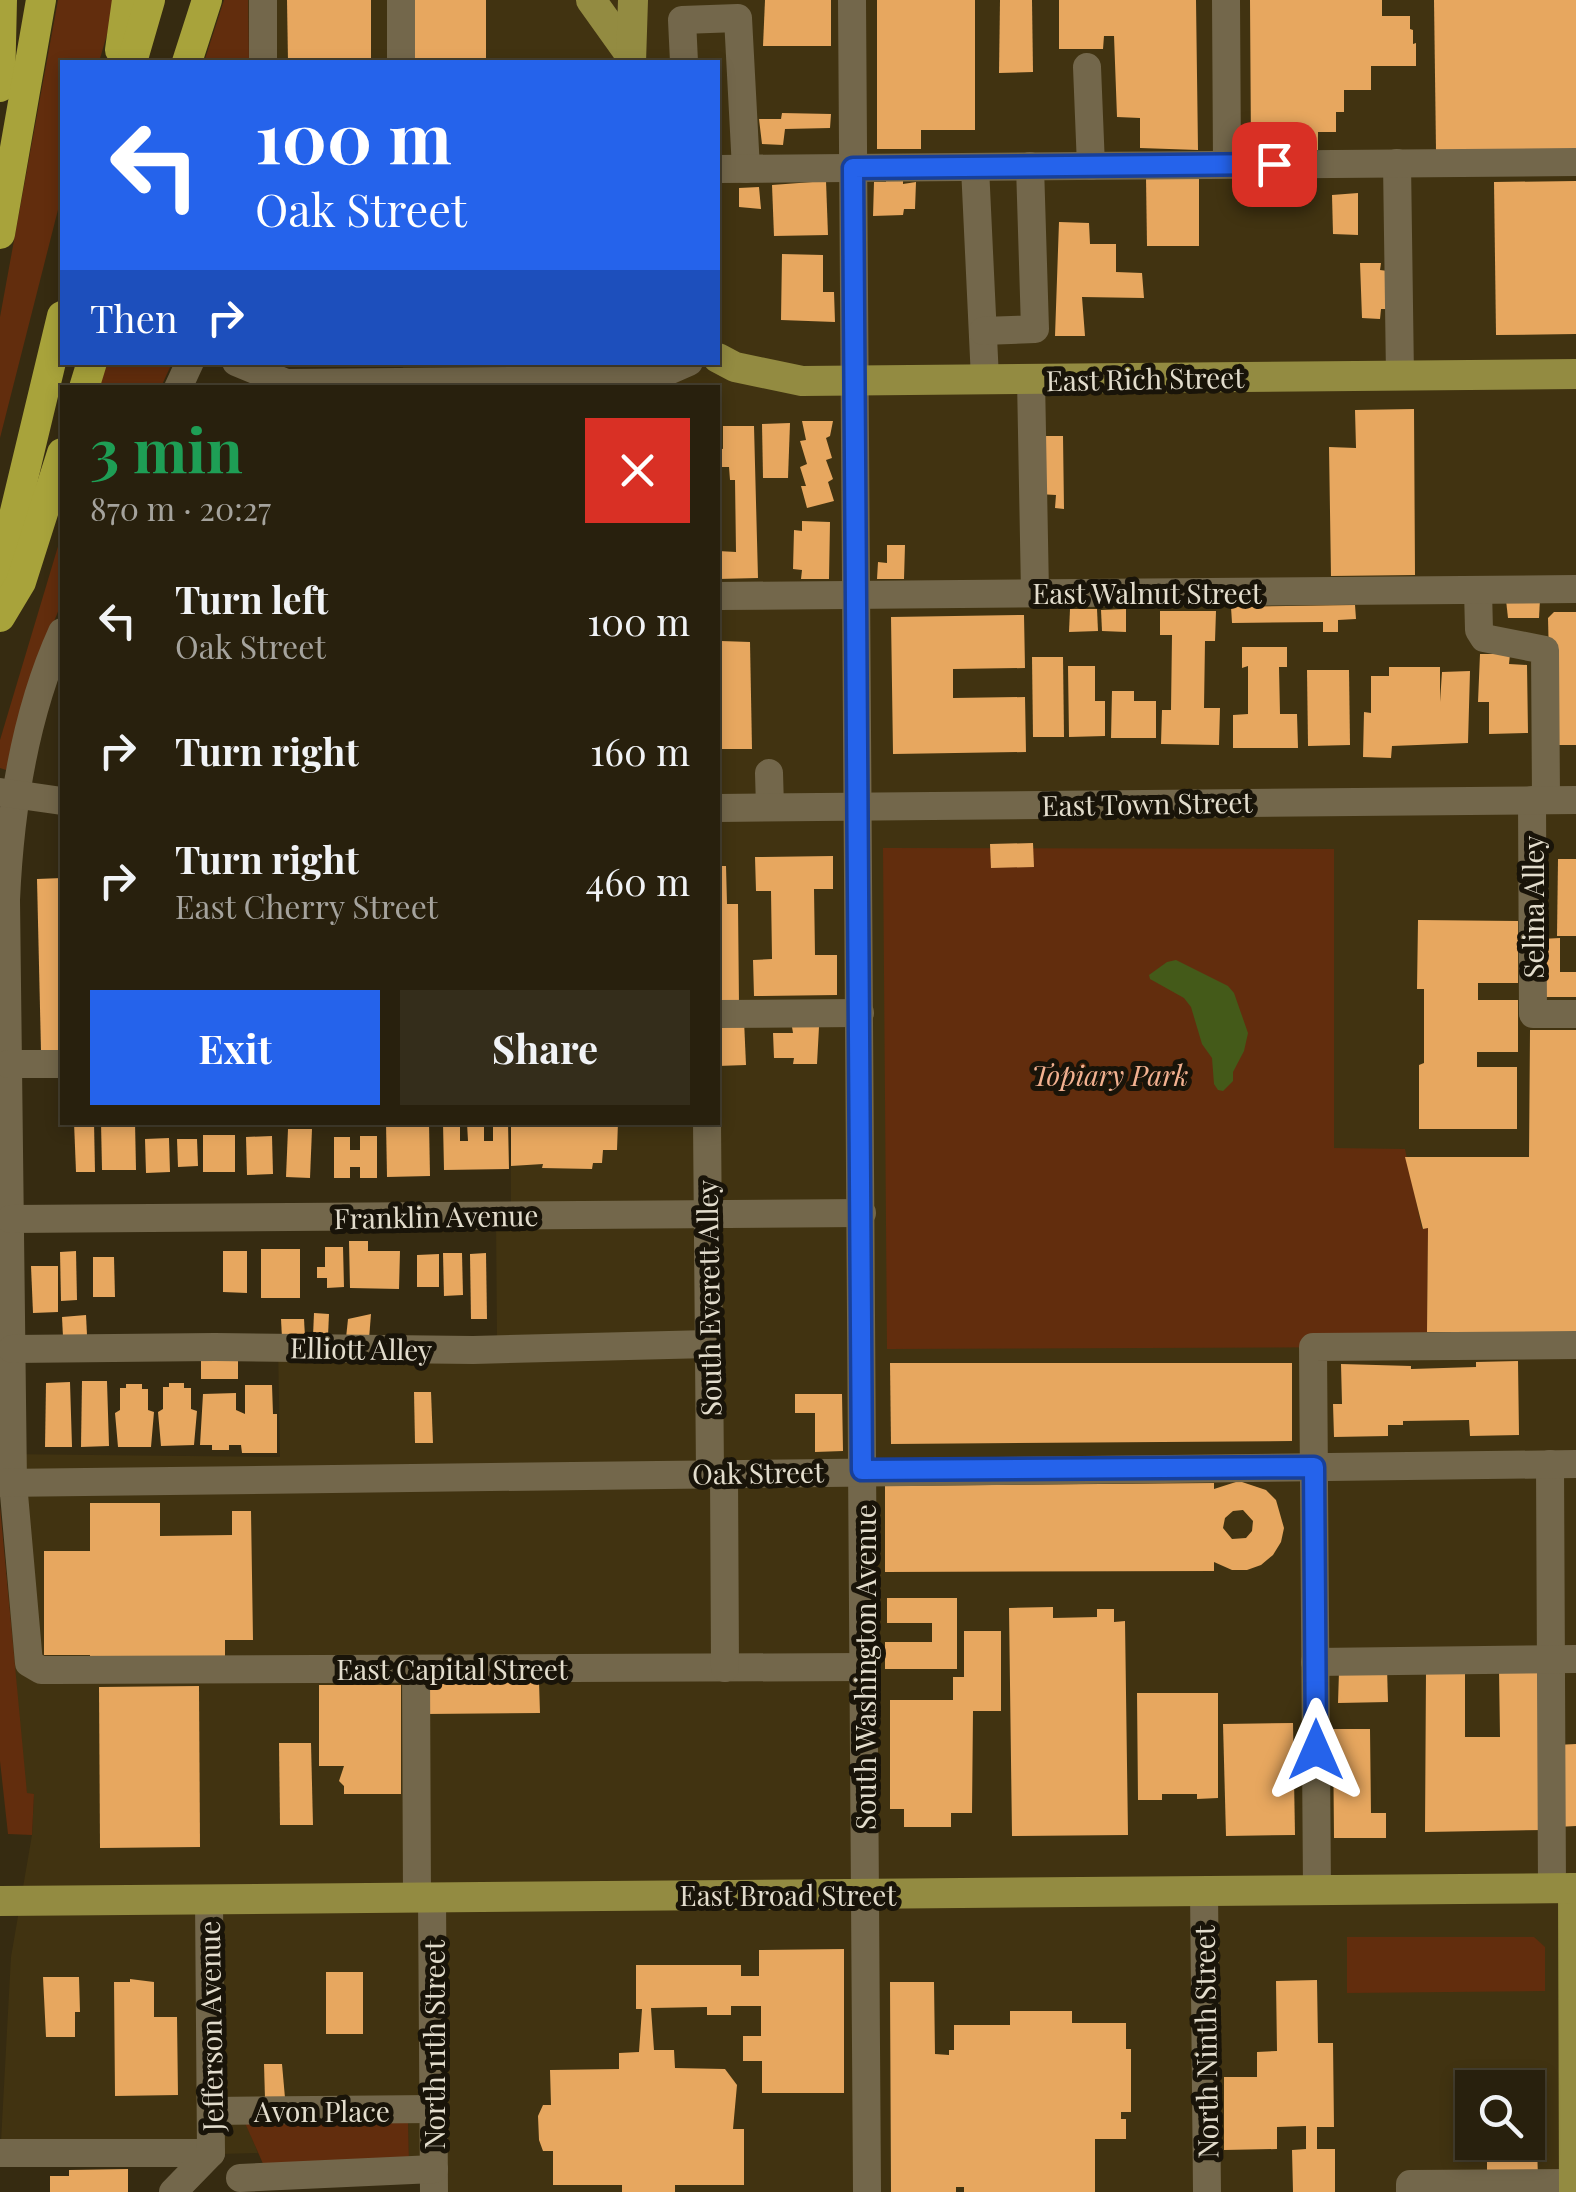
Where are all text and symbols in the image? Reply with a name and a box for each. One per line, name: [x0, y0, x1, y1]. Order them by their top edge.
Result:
text: 100 m: [255, 88, 452, 182]
icon: left: [90, 100, 220, 230]
pin: [1232, 122, 1317, 207]
icon: arrive: [1247, 137, 1302, 192]
text: Oak Street: [255, 178, 467, 238]
icon: right: [198, 290, 253, 345]
text: Then: [90, 292, 178, 343]
street label: East Rich Street: [1045, 358, 1246, 398]
text: 3 min: [90, 408, 243, 488]
button: close: [585, 418, 690, 523]
text: 870 m · 20:27: [90, 486, 271, 529]
text: Turn left: [175, 573, 328, 624]
street label: East Walnut Street: [1032, 574, 1263, 611]
icon: left: [90, 593, 145, 648]
text: 100 m: [587, 595, 690, 646]
text: Oak Street: [175, 624, 326, 667]
icon: right: [90, 723, 145, 778]
text: Turn right: [175, 725, 359, 776]
text: 160 m: [590, 725, 690, 776]
street label: East Town Street: [1041, 783, 1254, 823]
text: Turn right: [175, 833, 359, 884]
street label: Selina Alley: [1514, 835, 1551, 979]
icon: right: [90, 853, 145, 908]
text: 460 m: [586, 855, 690, 906]
text: East Cherry Street: [175, 884, 438, 927]
button: Exit: [90, 990, 380, 1105]
button: Share: [400, 990, 690, 1105]
park label: Topiary Park: [1032, 1056, 1188, 1093]
street label: South Everett Alley: [687, 1179, 729, 1417]
street label: Franklin Avenue: [333, 1196, 539, 1236]
street label: Elliott Alley: [290, 1328, 432, 1368]
street label: Oak Street: [692, 1452, 825, 1492]
street label: South Washington Avenue: [846, 1504, 883, 1830]
street label: East Capital Street: [336, 1650, 569, 1687]
position arrow: [1264, 1698, 1368, 1802]
street label: East Broad Street: [680, 1876, 897, 1913]
street label: Jefferson Avenue: [190, 1921, 230, 2132]
street label: North Ninth Street: [1184, 1924, 1226, 2159]
street label: North 11th Street: [415, 1939, 452, 2150]
map controls: [1455, 2070, 1545, 2160]
button: search: [1455, 2070, 1545, 2160]
street label: Avon Place: [253, 2092, 390, 2129]

